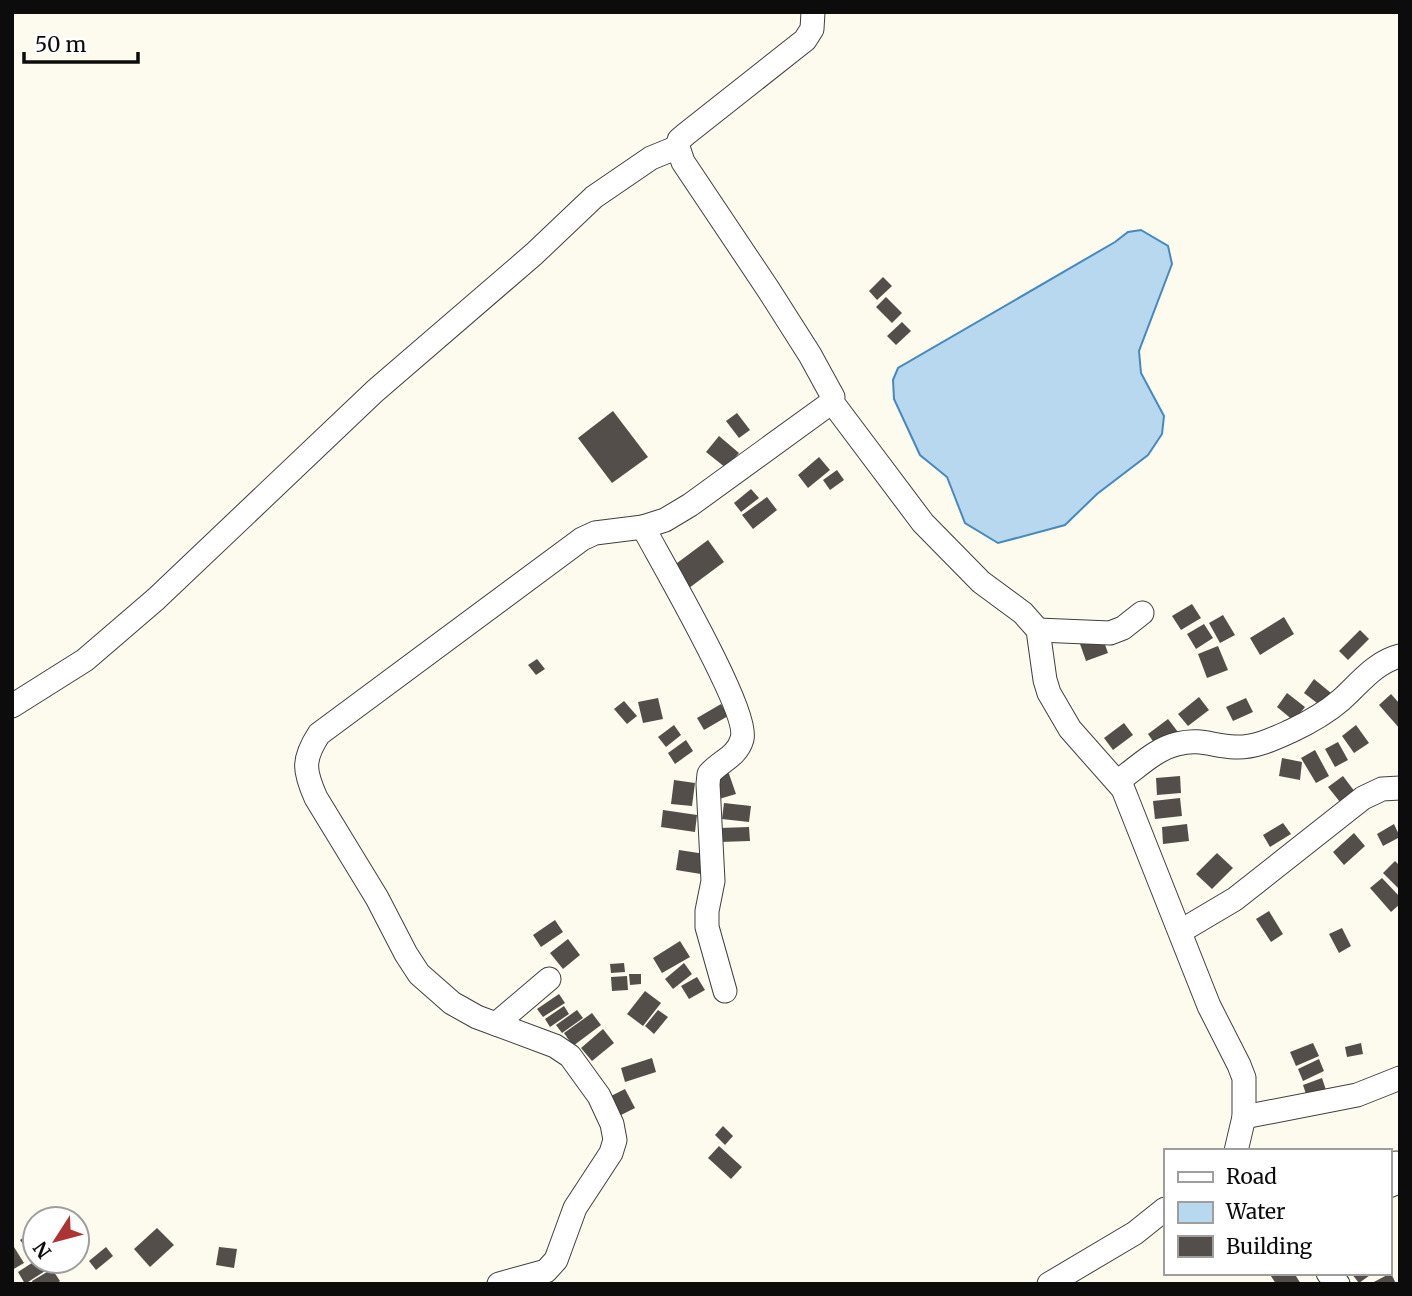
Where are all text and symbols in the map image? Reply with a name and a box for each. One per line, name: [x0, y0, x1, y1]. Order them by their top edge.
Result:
scale bar: [24, 21, 138, 65]
text: 50 m: [35, 31, 86, 58]
legend: [1164, 1149, 1391, 1275]
text: Road: [1226, 1163, 1277, 1190]
text: Water: [1225, 1198, 1285, 1225]
north arrow: [21, 1205, 91, 1275]
text: Building: [1226, 1233, 1313, 1260]
text: N: [28, 1237, 56, 1263]

